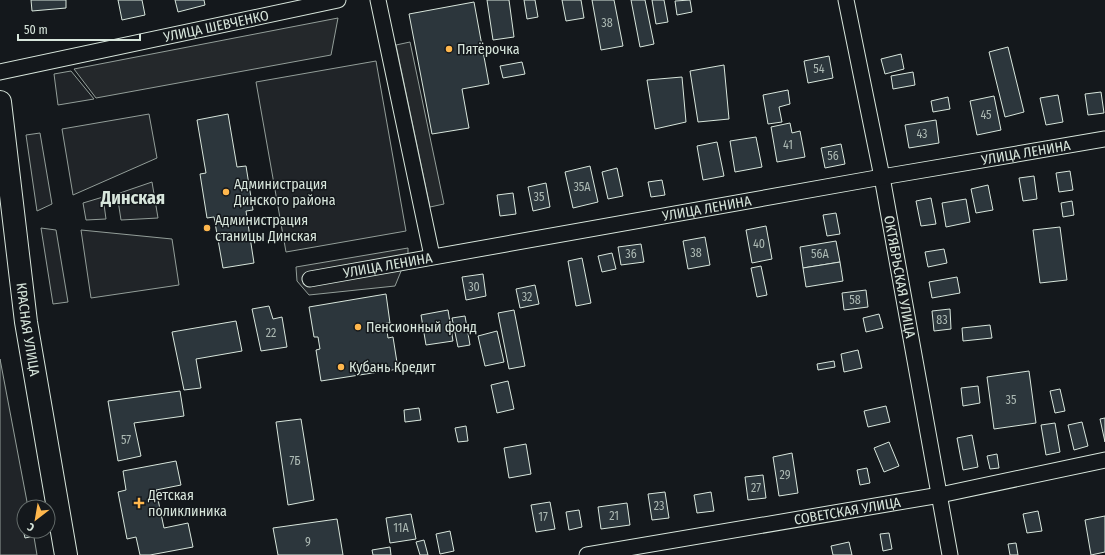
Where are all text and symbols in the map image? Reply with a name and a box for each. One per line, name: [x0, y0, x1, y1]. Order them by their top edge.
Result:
street label: УЛИЦА ШЕВЧЕНКО: [161, 6, 270, 46]
scale bar: [18, 16, 140, 42]
house number: 38: [601, 16, 613, 30]
text: 50 m: [24, 23, 48, 37]
place label: Пятёрочка: [457, 41, 520, 58]
marker: Пятёрочка: [444, 44, 454, 54]
house number: 54: [813, 62, 825, 76]
house number: 45: [980, 108, 992, 122]
house number: 43: [916, 127, 928, 141]
street label: УЛИЦА ЛЕНИНА: [979, 136, 1072, 169]
house number: 41: [783, 138, 793, 152]
house number: 56: [827, 149, 839, 163]
place label: Администрация Динского района: [233, 176, 336, 209]
house number: 35А: [573, 180, 591, 194]
district label: Динская: [100, 187, 165, 209]
marker: Администрация Динского района: [221, 187, 231, 197]
house number: 35: [534, 190, 545, 204]
street label: УЛИЦА ЛЕНИНА: [660, 192, 753, 225]
place label: Администрация станицы Динская: [215, 212, 317, 245]
street label: ОКТЯБРЬСКАЯ УЛИЦА: [881, 214, 919, 340]
marker: Администрация станицы Динская: [202, 223, 212, 233]
house number: 40: [753, 237, 765, 251]
house number: 38: [690, 246, 702, 260]
house number: 36: [625, 247, 637, 261]
house number: 56А: [811, 247, 830, 261]
street label: УЛИЦА ЛЕНИНА: [341, 249, 434, 282]
house number: 30: [468, 280, 480, 294]
street label: КРАСНАЯ УЛИЦА: [13, 282, 44, 378]
house number: 32: [522, 290, 532, 304]
house number: 58: [849, 293, 861, 307]
house number: 83: [936, 313, 948, 327]
place label: Пенсионный фонд: [366, 319, 477, 336]
marker: Пенсионный фонд: [353, 322, 363, 332]
house number: 22: [266, 326, 276, 340]
place label: Кубань Кредит: [349, 359, 436, 376]
marker: Кубань Кредит: [336, 362, 346, 372]
house number: 35: [1006, 393, 1017, 407]
house number: 57: [121, 433, 131, 447]
house number: 7Б: [289, 454, 301, 468]
house number: 29: [779, 468, 791, 482]
house number: 27: [751, 481, 761, 495]
place label: Детская поликлиника: [147, 487, 227, 520]
street label: СОВЕТСКАЯ УЛИЦА: [793, 493, 903, 528]
marker: Детская поликлиника: [133, 497, 145, 509]
north arrow: [16, 499, 56, 539]
house number: 23: [654, 499, 664, 513]
house number: 21: [609, 509, 619, 523]
house number: 17: [538, 510, 548, 524]
text: С: [25, 520, 37, 534]
house number: 11А: [393, 521, 409, 535]
house number: 9: [305, 535, 311, 549]

